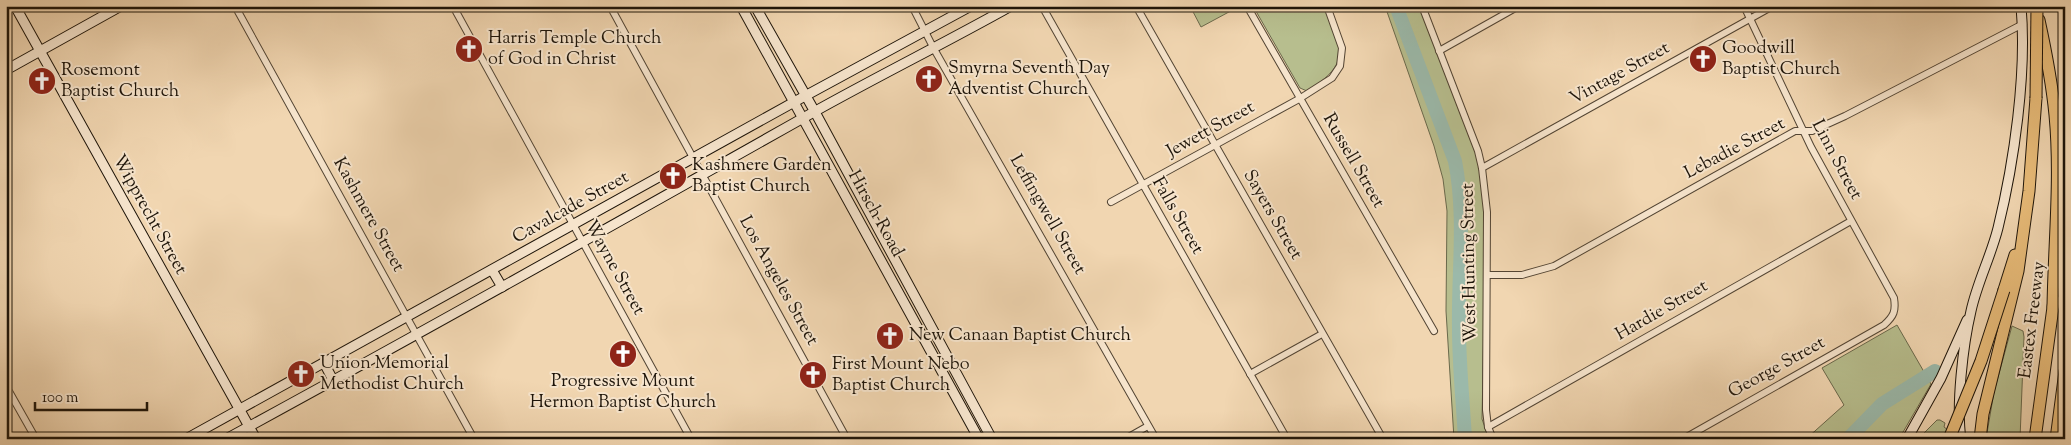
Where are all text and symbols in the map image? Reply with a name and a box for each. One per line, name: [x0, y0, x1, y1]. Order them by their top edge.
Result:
place label: Harris Temple Church of God in Christ: [488, 26, 662, 73]
church icon: Harris Temple Church of God in Christ: [454, 34, 484, 64]
street label: Vintage Street: [1565, 36, 1675, 112]
place label: Goodwill Baptist Church: [1722, 36, 1841, 83]
church icon: Goodwill Baptist Church: [1688, 44, 1718, 74]
place label: Smyrna Seventh Day Adventist Church: [948, 56, 1110, 103]
place label: Rosemont Baptist Church: [61, 58, 180, 105]
church icon: Smyrna Seventh Day Adventist Church: [914, 64, 944, 94]
church icon: Rosemont Baptist Church: [27, 66, 57, 96]
street label: Jewett Street: [1161, 95, 1260, 165]
street label: Russell Street: [1315, 109, 1391, 213]
street label: Lebadie Street: [1680, 112, 1790, 186]
street label: Linn Street: [1804, 115, 1868, 205]
street label: Wipprecht Street: [105, 150, 193, 280]
street label: Leffingwell Street: [1002, 150, 1092, 280]
street label: Kashmere Street: [326, 153, 410, 277]
place label: Kashmere Garden Baptist Church: [692, 153, 832, 200]
church icon: Kashmere Garden Baptist Church: [658, 161, 688, 191]
street label: Cavalcade Street: [508, 165, 634, 251]
street label: Sayers Street: [1236, 165, 1308, 265]
street label: Hirsch Road: [840, 166, 910, 262]
street label: Falls Street: [1144, 173, 1210, 259]
street label: West Hunting Street: [1456, 183, 1484, 343]
street label: Los Angeles Street: [732, 212, 824, 350]
street label: Wayne Street: [577, 216, 651, 320]
street label: Eastex Freeway: [2013, 260, 2053, 380]
street label: Hardie Street: [1611, 274, 1713, 348]
church icon: New Canaan Baptist Church: [875, 321, 905, 351]
place label: New Canaan Baptist Church: [909, 323, 1132, 349]
street label: George Street: [1724, 331, 1830, 405]
church icon: Progressive Mount Hermon Baptist Church: [608, 339, 638, 369]
place label: Union Memorial Methodist Church: [320, 351, 464, 398]
place label: First Mount Nebo Baptist Church: [832, 352, 970, 399]
church icon: Union Memorial Methodist Church: [286, 359, 316, 389]
church icon: First Mount Nebo Baptist Church: [798, 360, 828, 390]
place label: Progressive Mount Hermon Baptist Church: [530, 369, 717, 416]
scale bar: [35, 380, 148, 412]
text: 100 m: [42, 388, 79, 409]

